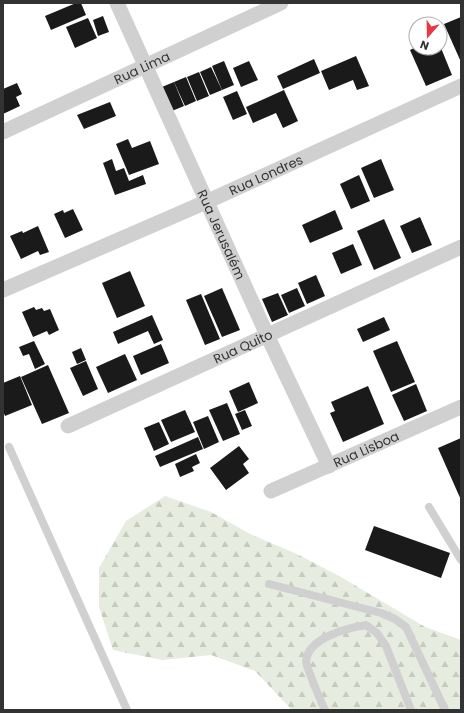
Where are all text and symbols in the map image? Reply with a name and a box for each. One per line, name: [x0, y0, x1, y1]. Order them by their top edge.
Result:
north arrow: [408, 16, 448, 56]
text: N: [418, 36, 431, 54]
street label: Rua Lima: [111, 46, 173, 89]
street label: Rua Londres: [226, 150, 306, 200]
street label: Rua Jerusalém: [193, 186, 250, 283]
street label: Rua Quito: [210, 325, 275, 368]
street label: Rua Lisboa: [330, 426, 402, 472]

